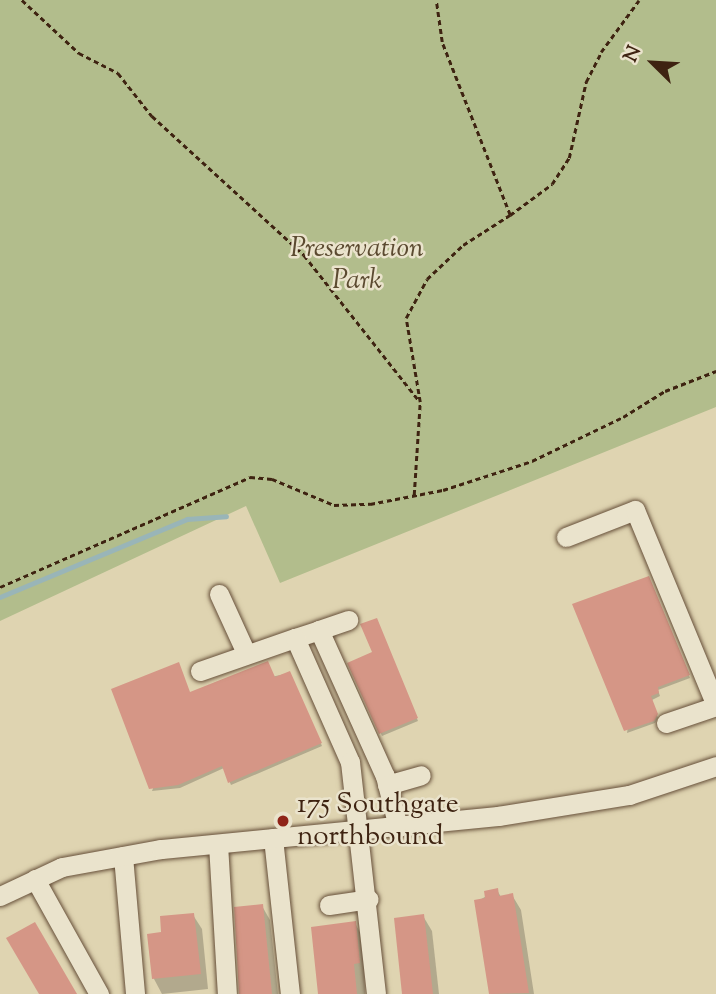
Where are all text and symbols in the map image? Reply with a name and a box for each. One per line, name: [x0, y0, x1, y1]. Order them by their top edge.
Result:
north arrow: [618, 28, 688, 98]
text: N: [618, 42, 649, 67]
park label: Preservation Park: [290, 232, 424, 298]
place label: 175 Southgate northbound: [297, 788, 459, 854]
marker: 175 Southgate northbound: [275, 813, 291, 829]

